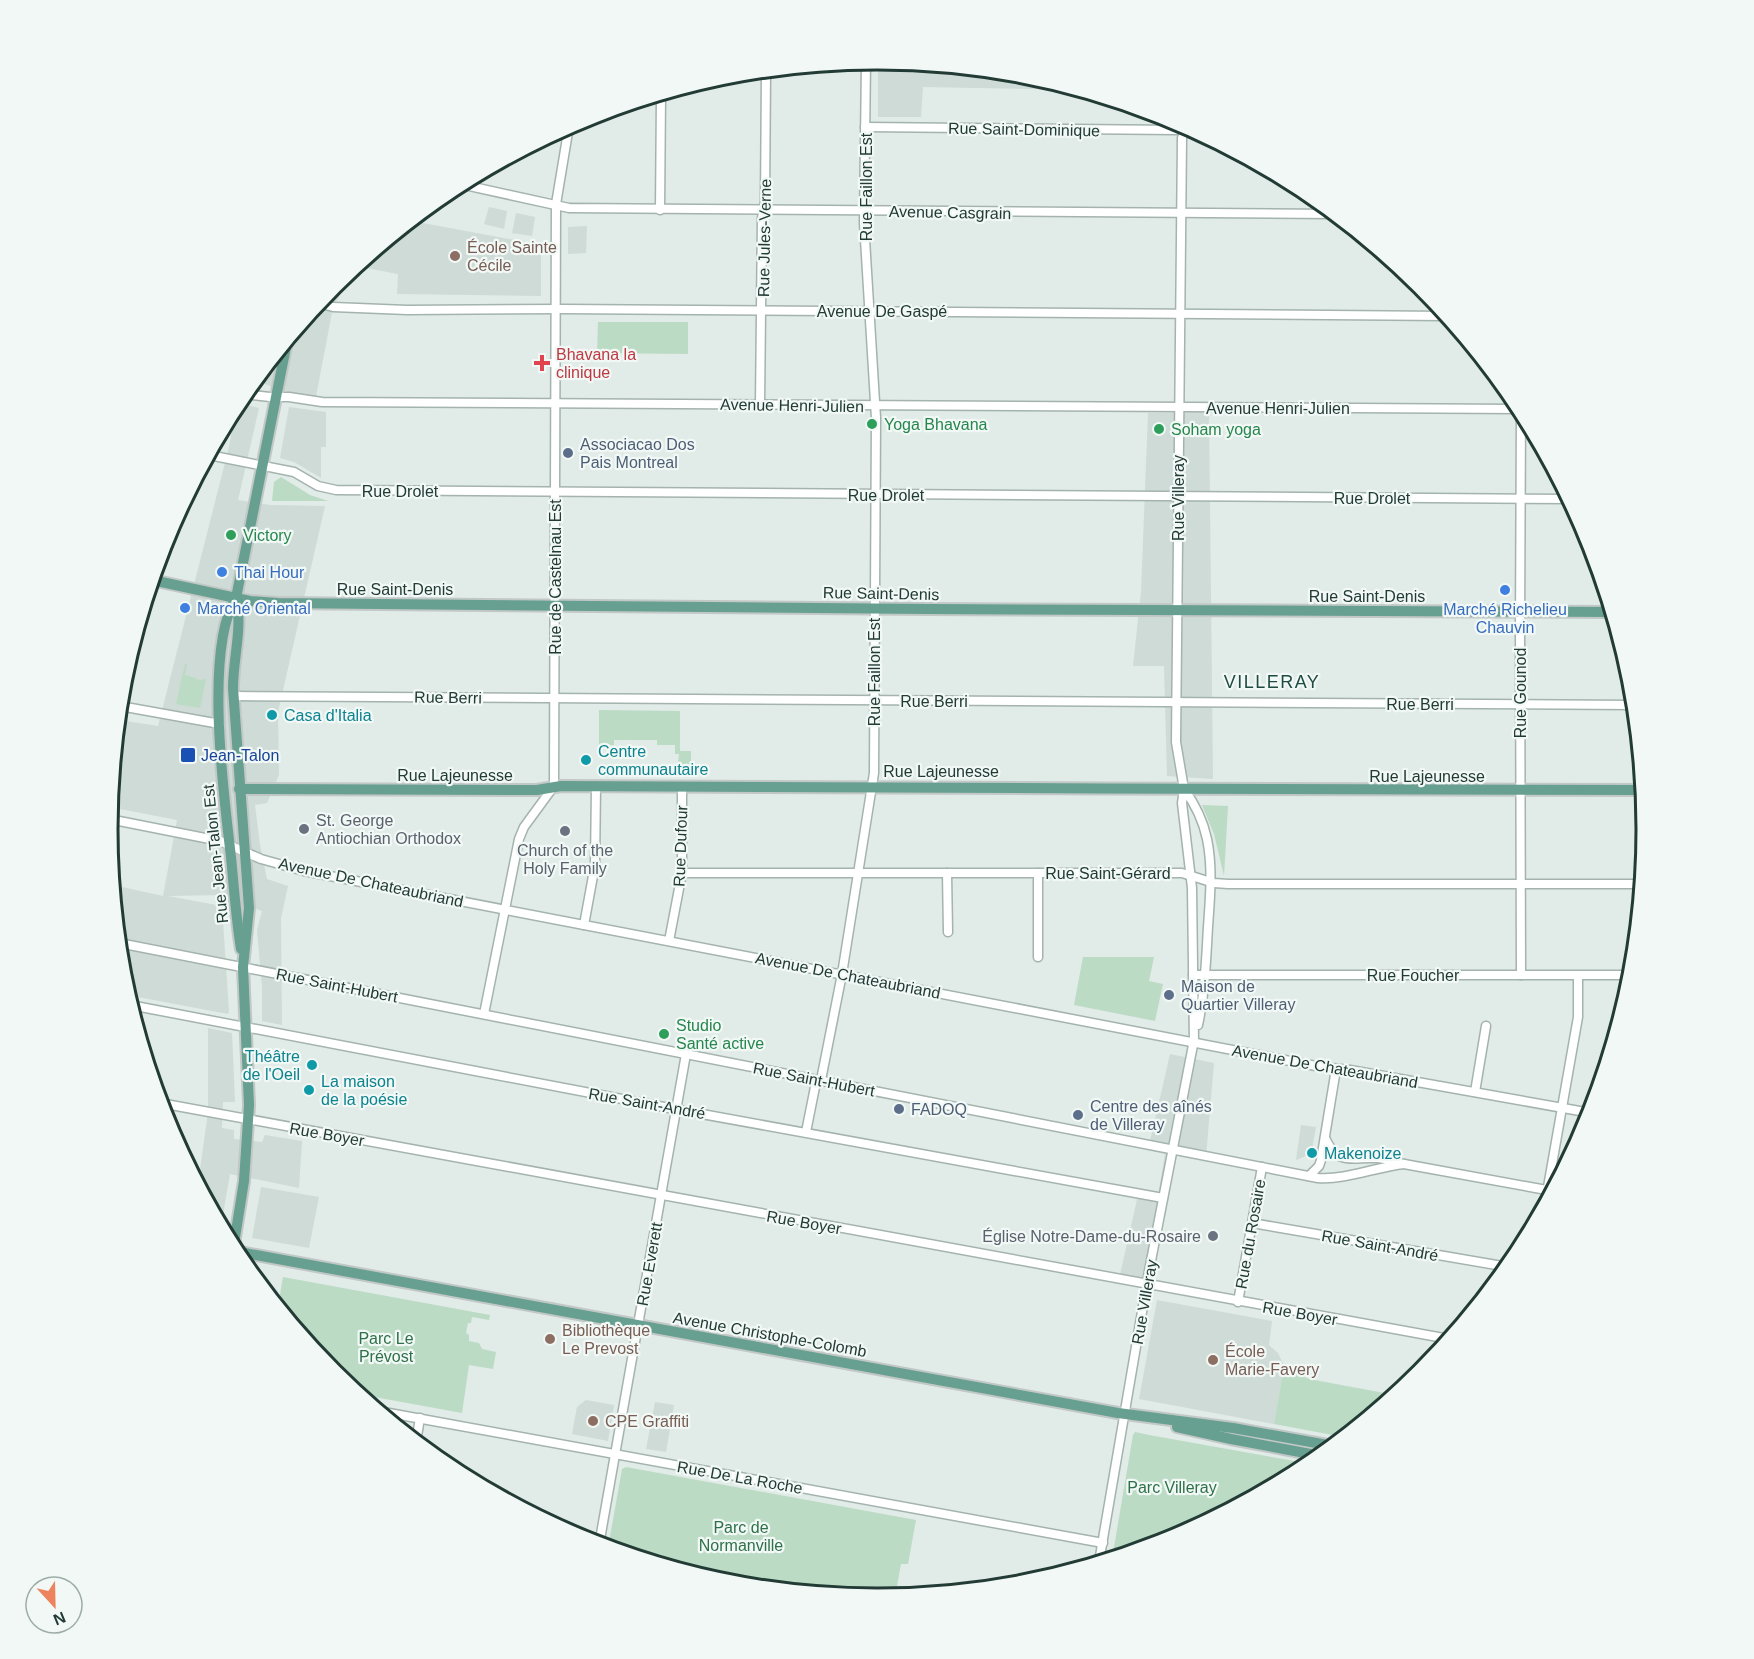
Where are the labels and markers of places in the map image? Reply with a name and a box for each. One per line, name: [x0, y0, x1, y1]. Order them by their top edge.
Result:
place label: École Sainte Cécile: [467, 238, 557, 274]
marker: École Sainte Cécile: [448, 249, 462, 263]
place label: Bhavana la clinique: [556, 346, 636, 381]
marker: Bhavana la clinique: [533, 354, 551, 372]
place label: Yoga Bhavana: [884, 416, 988, 433]
marker: Yoga Bhavana: [865, 417, 879, 431]
place label: Soham yoga: [1171, 421, 1261, 438]
marker: Soham yoga: [1152, 422, 1166, 436]
place label: Associacao Dos Pais Montreal: [580, 436, 695, 471]
marker: Associacao Dos Pais Montreal: [561, 446, 575, 460]
place label: Victory: [243, 527, 292, 544]
marker: Victory: [224, 528, 238, 542]
place label: Thai Hour: [234, 564, 305, 581]
marker: Thai Hour: [215, 565, 229, 579]
marker: Marché Richelieu Chauvin: [1498, 583, 1512, 597]
place label: Marché Oriental: [197, 600, 311, 617]
marker: Marché Oriental: [178, 601, 192, 615]
place label: Marché Richelieu Chauvin: [1443, 601, 1567, 636]
place label: Casa d'Italia: [284, 707, 372, 724]
marker: Casa d'Italia: [265, 708, 279, 722]
place label: Centre communautaire: [598, 743, 708, 778]
marker: Jean-Talon: [179, 746, 197, 764]
place label: Jean-Talon: [201, 747, 279, 764]
marker: Centre communautaire: [579, 753, 593, 767]
place label: St. George Antiochian Orthodox: [316, 812, 461, 847]
marker: St. George Antiochian Orthodox: [297, 822, 311, 836]
marker: Church of the Holy Family: [558, 824, 572, 838]
place label: Church of the Holy Family: [517, 842, 613, 877]
place label: Maison de Quartier Villeray: [1181, 978, 1295, 1013]
marker: Maison de Quartier Villeray: [1162, 988, 1176, 1002]
place label: Studio Santé active: [676, 1017, 764, 1052]
marker: Studio Santé active: [657, 1027, 671, 1041]
place label: Théâtre de l'Oeil: [243, 1048, 300, 1083]
marker: Théâtre de l'Oeil: [305, 1058, 319, 1072]
place label: La maison de la poésie: [321, 1073, 407, 1108]
marker: La maison de la poésie: [302, 1083, 316, 1097]
place label: Centre des aînés de Villeray: [1090, 1098, 1212, 1133]
place label: FADOQ: [911, 1101, 967, 1118]
marker: FADOQ: [892, 1102, 906, 1116]
marker: Centre des aînés de Villeray: [1071, 1108, 1085, 1122]
place label: Makenoize: [1324, 1145, 1401, 1162]
marker: Makenoize: [1305, 1146, 1319, 1160]
place label: Église Notre-Dame-du-Rosaire: [982, 1227, 1201, 1245]
marker: Église Notre-Dame-du-Rosaire: [1206, 1229, 1220, 1243]
place label: Bibliothèque Le Prevost: [562, 1322, 650, 1357]
marker: Bibliothèque Le Prevost: [543, 1332, 557, 1346]
place label: École Marie-Favery: [1225, 1342, 1319, 1378]
marker: École Marie-Favery: [1206, 1353, 1220, 1367]
place label: CPE Graffiti: [605, 1413, 689, 1430]
marker: CPE Graffiti: [586, 1414, 600, 1428]

